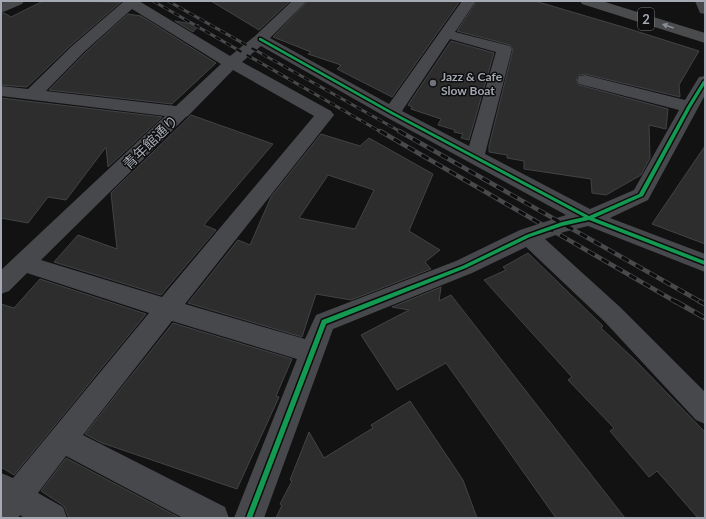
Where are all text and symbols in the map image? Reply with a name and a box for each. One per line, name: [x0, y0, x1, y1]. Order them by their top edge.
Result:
road number: 2: [638, 8, 654, 30]
one-way arrow: [662, 23, 674, 29]
place label: Jazz & Cafe Slow Boat: [441, 69, 503, 98]
marker: Jazz & Cafe Slow Boat: [428, 78, 438, 88]
street label: 青年館通り: [119, 112, 181, 172]

